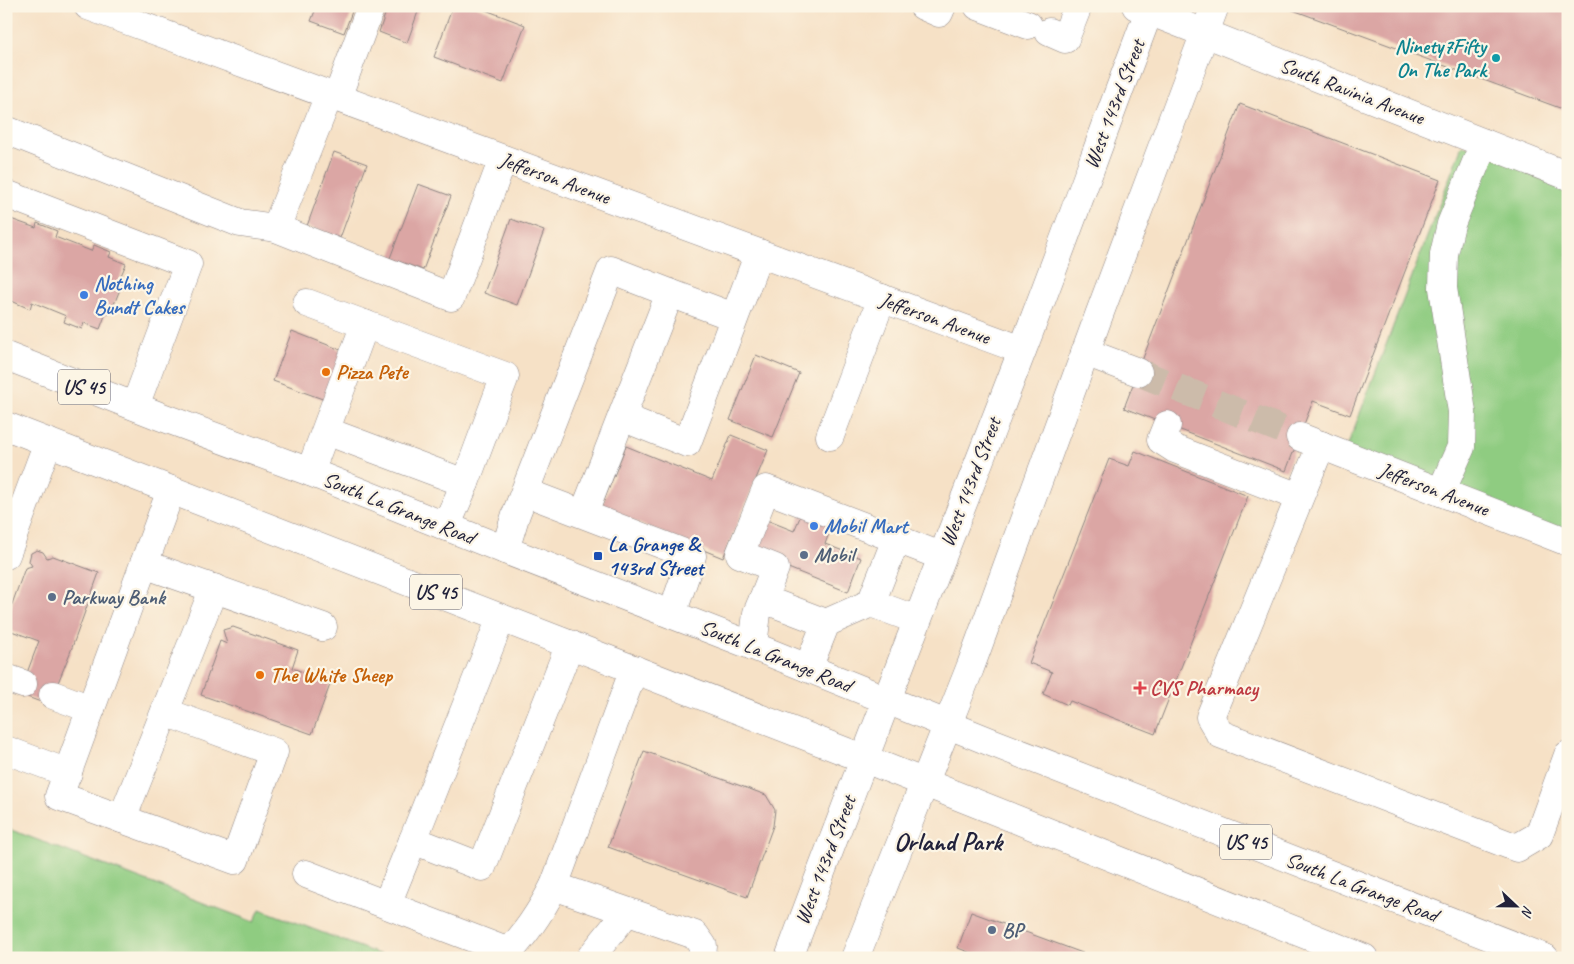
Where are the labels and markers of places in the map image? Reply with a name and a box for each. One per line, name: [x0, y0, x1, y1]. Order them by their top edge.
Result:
place label: Ninety7Fifty On The Park: [1395, 33, 1488, 83]
marker: Ninety7Fifty On The Park: [1490, 52, 1502, 64]
place label: Nothing Bundt Cakes: [94, 270, 187, 320]
marker: Nothing Bundt Cakes: [78, 289, 90, 301]
place label: Pizza Pete: [336, 359, 410, 385]
marker: Pizza Pete: [320, 366, 332, 378]
place label: Mobil Mart: [824, 513, 910, 539]
marker: Mobil Mart: [808, 520, 820, 532]
place label: La Grange & 143rd Street: [608, 531, 706, 581]
place label: Mobil: [814, 542, 858, 568]
marker: Mobil: [798, 549, 810, 561]
marker: La Grange & 143rd Street: [592, 550, 604, 562]
place label: Parkway Bank: [62, 584, 167, 610]
marker: Parkway Bank: [46, 591, 58, 603]
place label: The White Sheep: [270, 662, 394, 688]
marker: The White Sheep: [254, 669, 266, 681]
place label: CVS Pharmacy: [1150, 675, 1260, 702]
marker: CVS Pharmacy: [1134, 682, 1146, 694]
place label: BP: [1002, 917, 1026, 943]
marker: BP: [986, 924, 998, 936]

